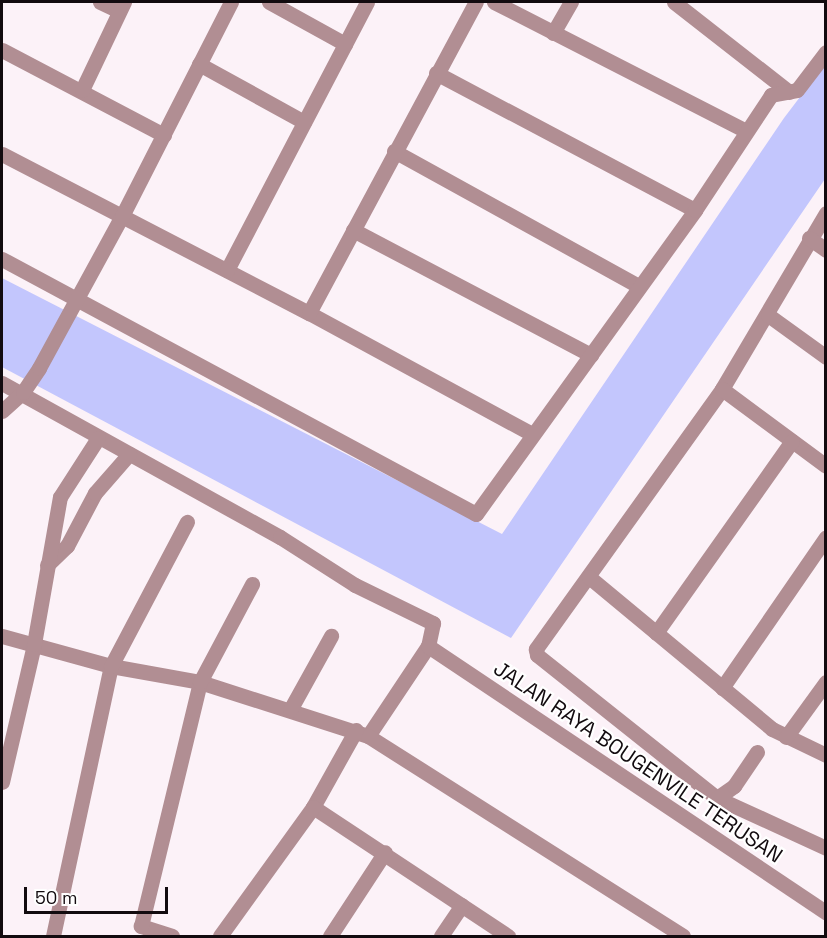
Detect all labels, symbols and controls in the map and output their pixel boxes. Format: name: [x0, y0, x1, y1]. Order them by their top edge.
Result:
street label: JALAN RAYA BOUGENVILE TERUSAN: [489, 655, 787, 869]
scale bar: [27, 875, 171, 913]
text: 50 m: [35, 886, 77, 909]

